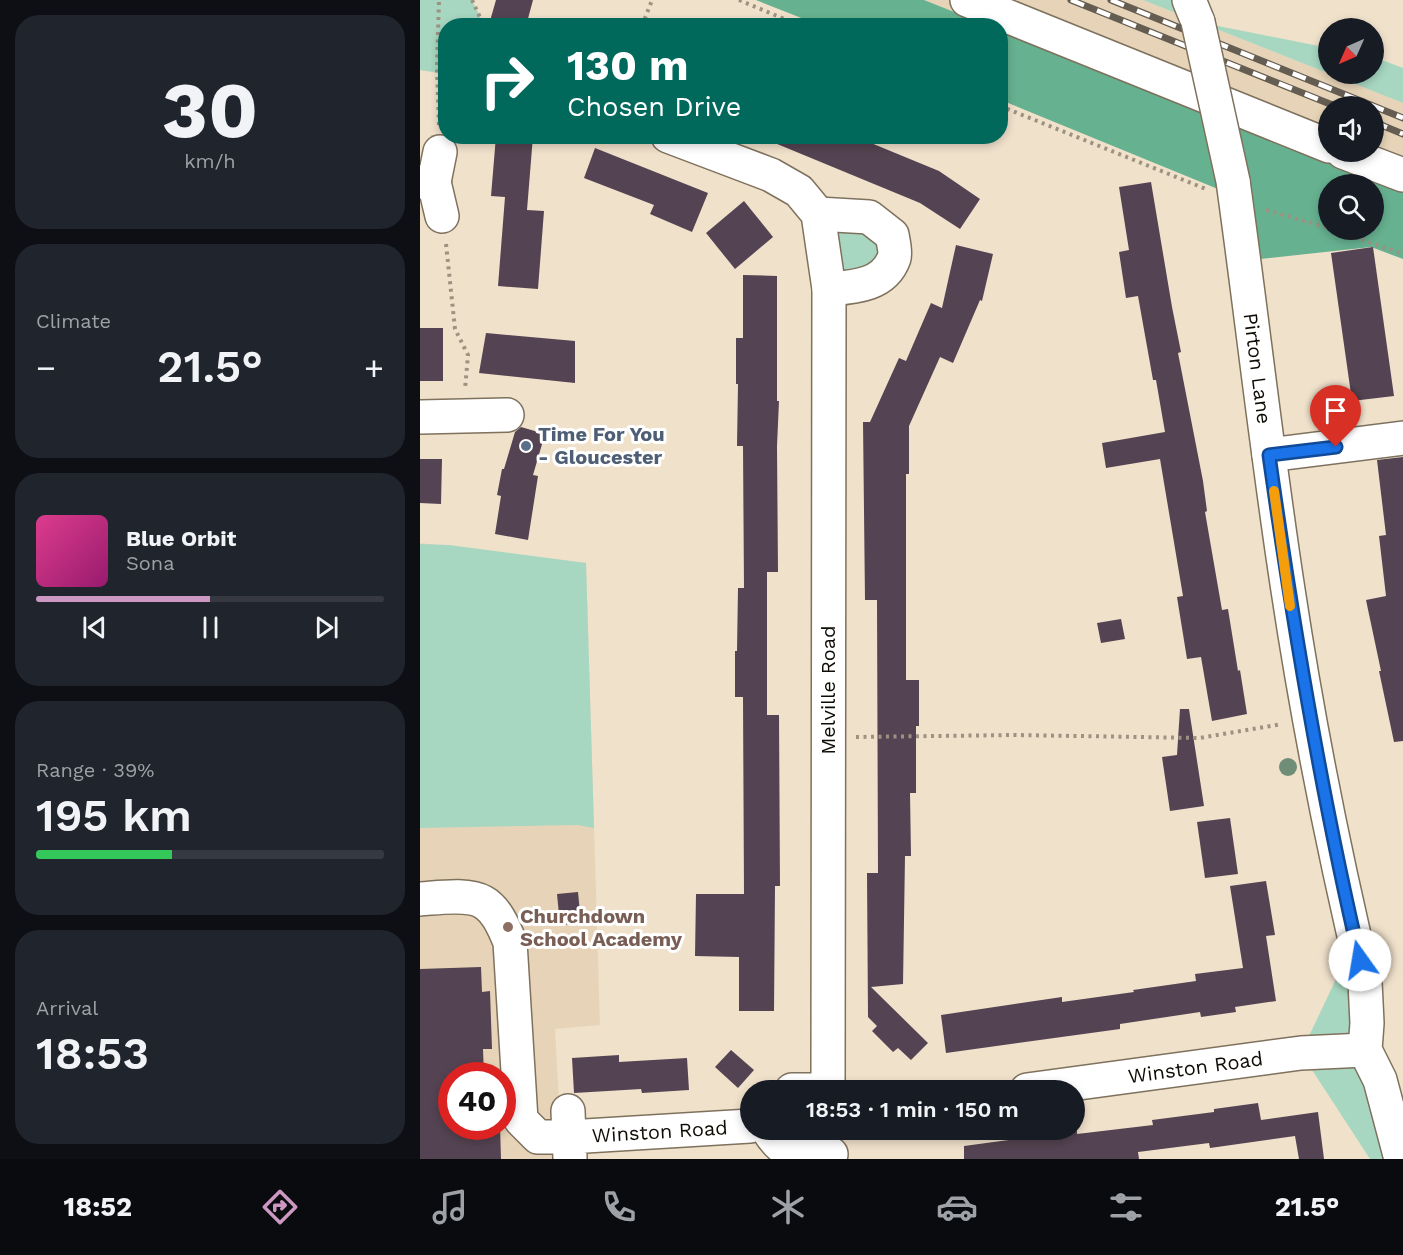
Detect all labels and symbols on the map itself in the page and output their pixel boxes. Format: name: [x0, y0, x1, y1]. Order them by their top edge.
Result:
north arrow: [1318, 18, 1384, 84]
street label: Pirton Lane: [1239, 311, 1277, 425]
pin: [1310, 385, 1361, 447]
place label: Time For You - Gloucester: [538, 422, 665, 469]
marker: Time For You - Gloucester: [519, 439, 533, 453]
street label: Melville Road: [816, 625, 840, 755]
place label: Churchdown School Academy: [520, 904, 683, 951]
marker: Churchdown School Academy: [501, 920, 515, 934]
position arrow: [1328, 928, 1392, 992]
street label: Winston Road: [1126, 1046, 1264, 1088]
speed limit sign: 40: [438, 1062, 516, 1140]
street label: Winston Road: [591, 1115, 728, 1148]

